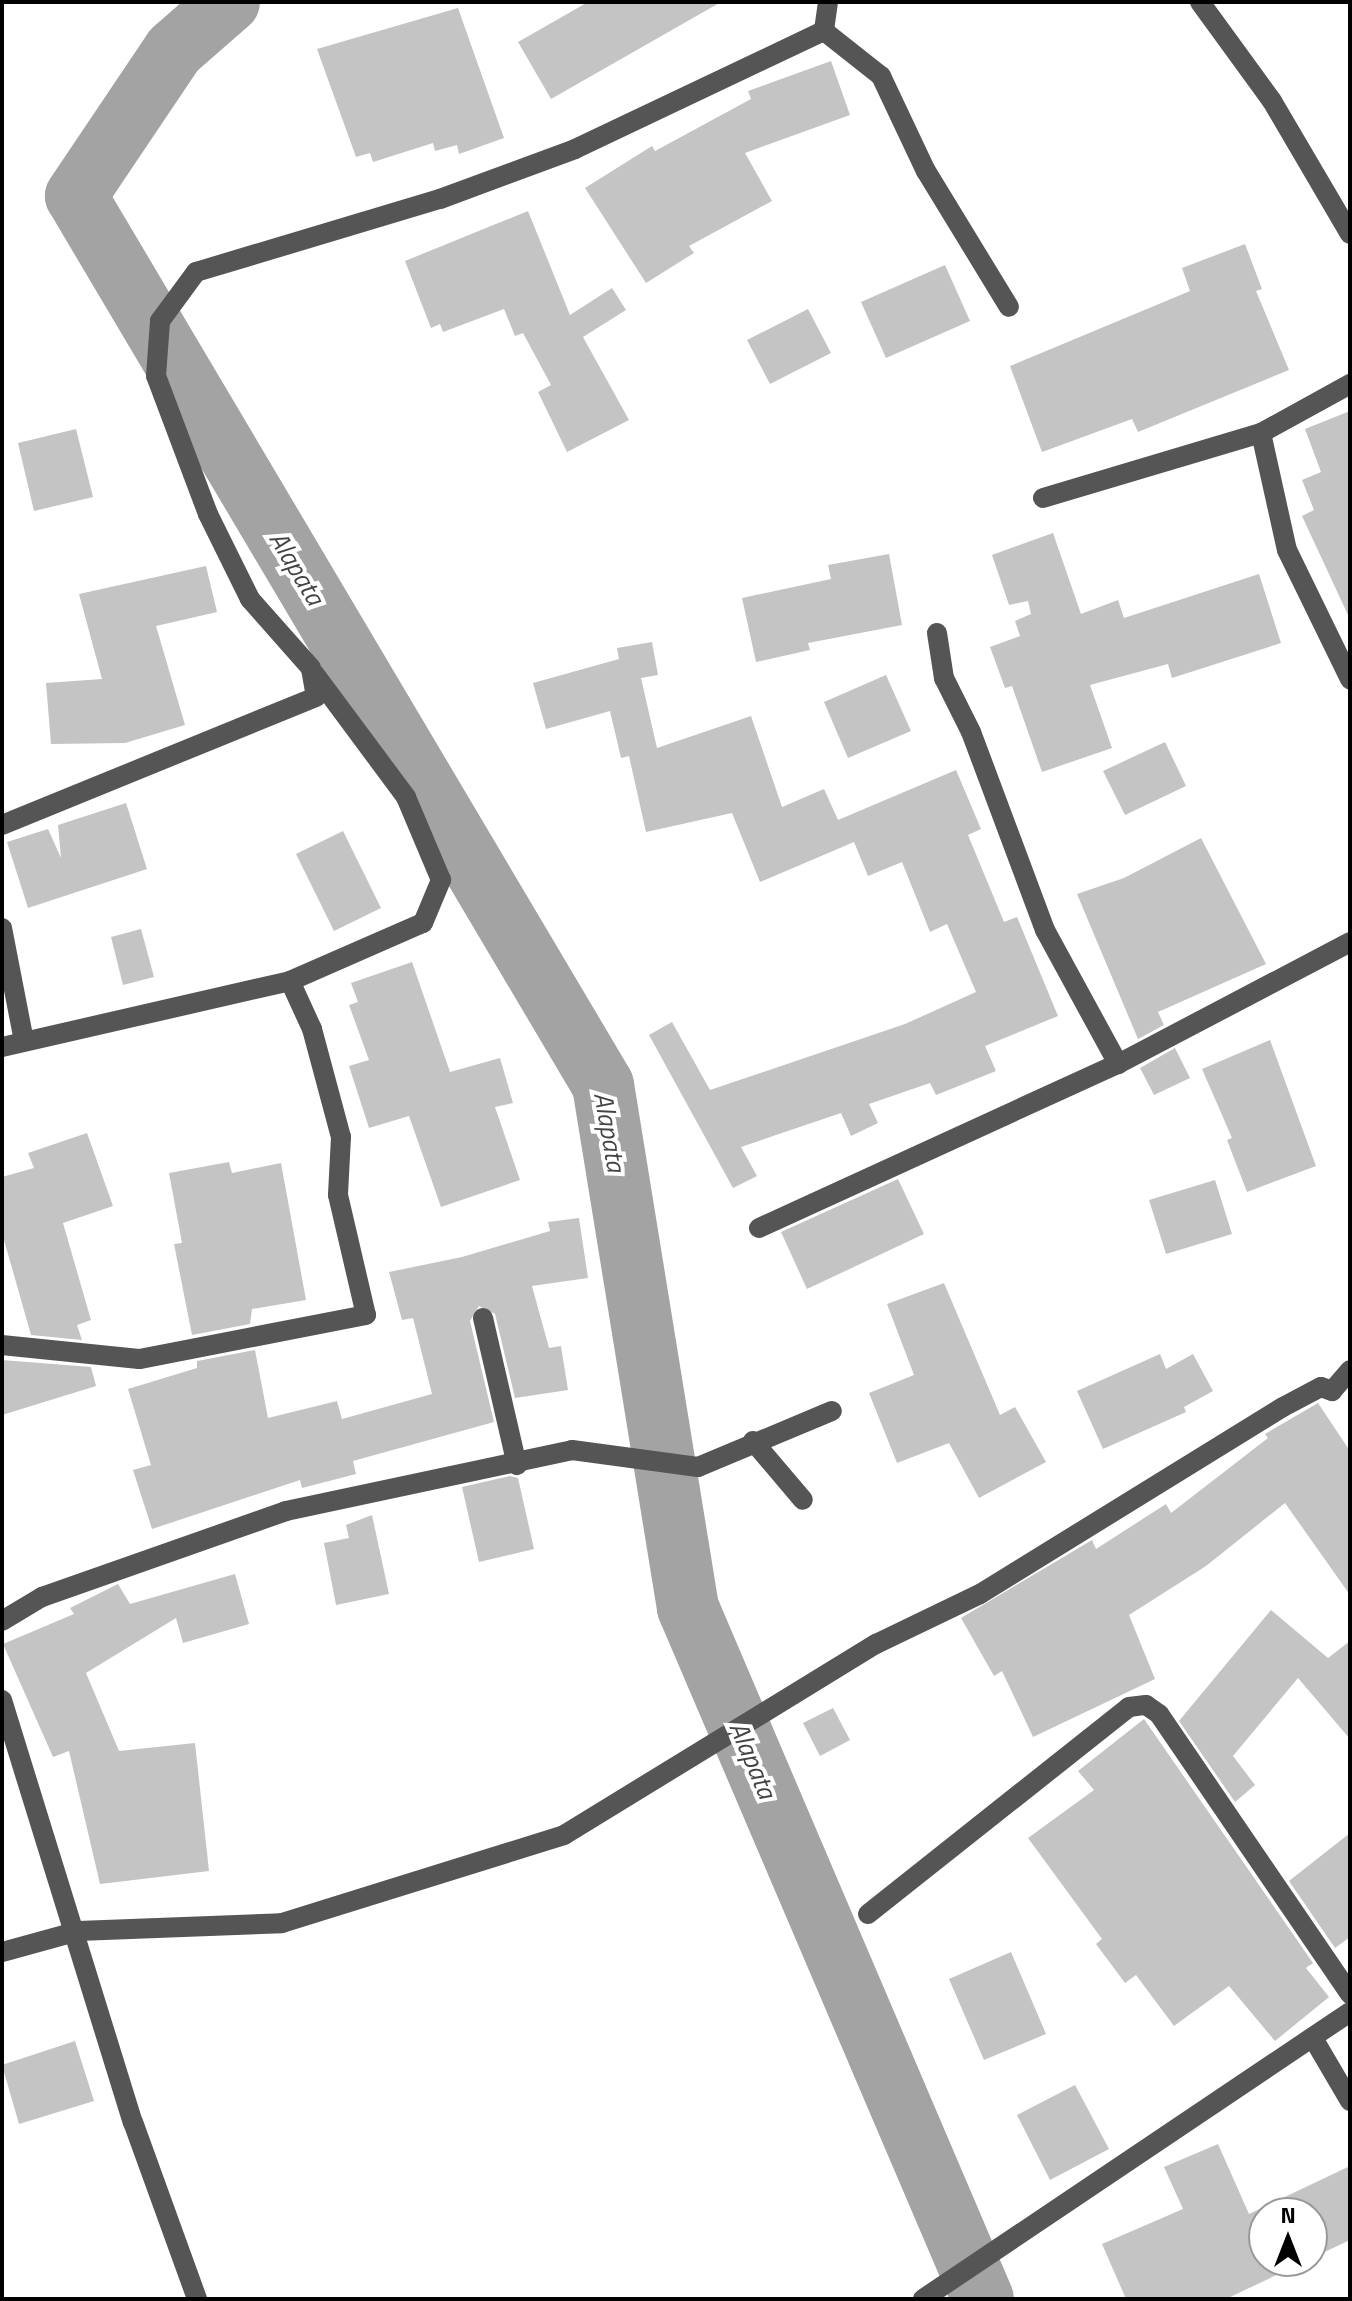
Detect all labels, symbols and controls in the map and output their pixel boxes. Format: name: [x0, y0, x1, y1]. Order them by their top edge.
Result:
water label: Alapata: [263, 526, 331, 610]
water label: Alapata: [588, 1090, 632, 1174]
water label: Alapata: [723, 1717, 783, 1803]
north arrow: [1248, 2197, 1328, 2277]
text: N: [1280, 2198, 1296, 2232]

